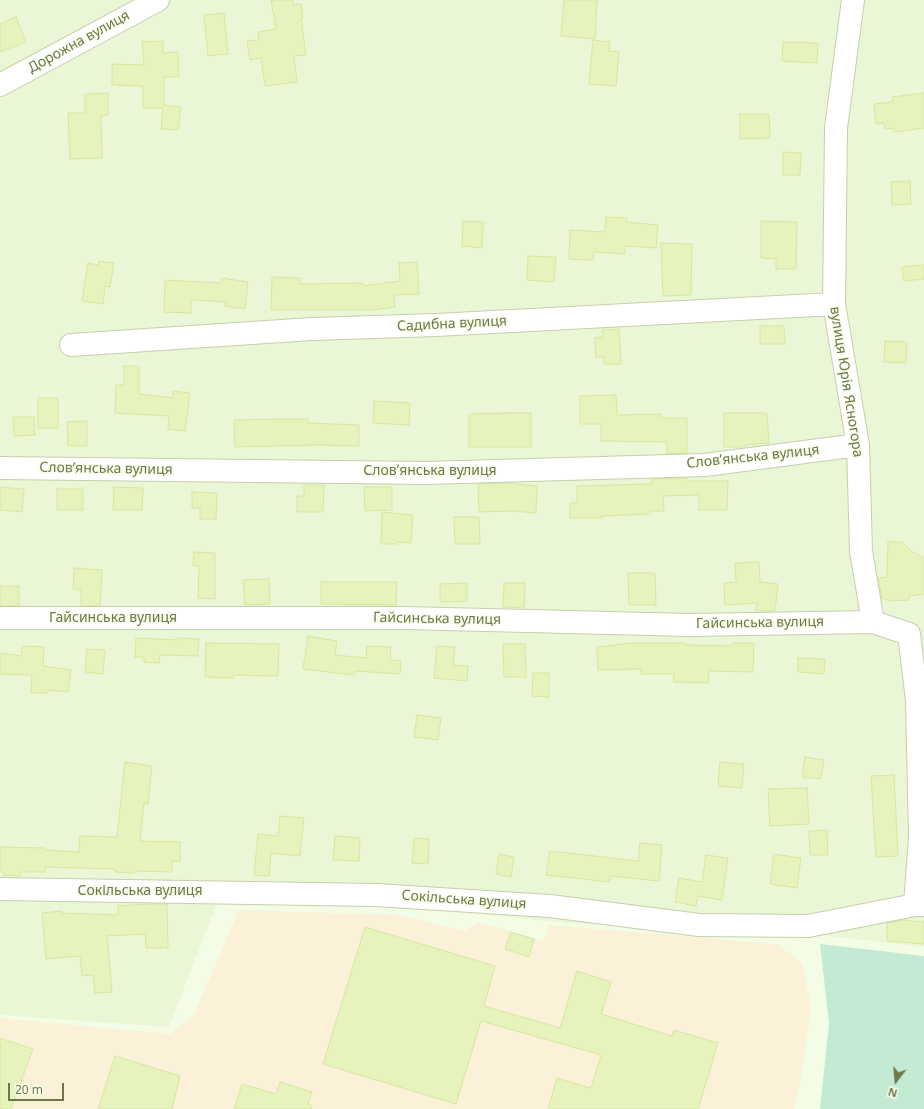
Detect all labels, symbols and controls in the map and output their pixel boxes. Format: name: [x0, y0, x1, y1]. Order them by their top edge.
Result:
street label: Дорожна вулиця: [25, 7, 133, 77]
street label: вулиця Юрія Ясногора: [826, 305, 866, 459]
street label: Садибна вулиця: [397, 313, 507, 335]
street label: Словʼянська вулиця: [686, 442, 820, 472]
street label: Словʼянська вулиця: [39, 459, 173, 479]
street label: Словʼянська вулиця: [363, 463, 497, 479]
street label: Гайсинська вулиця: [373, 609, 501, 629]
street label: Гайсинська вулиця: [49, 610, 177, 626]
street label: Гайсинська вулиця: [696, 613, 824, 633]
street label: Сокільська вулиця: [77, 883, 203, 899]
street label: Сокільська вулиця: [401, 887, 527, 913]
north arrow: [876, 1061, 916, 1101]
scale bar: [10, 1075, 66, 1101]
text: 20 m: [15, 1081, 43, 1098]
text: N: [886, 1085, 899, 1101]

